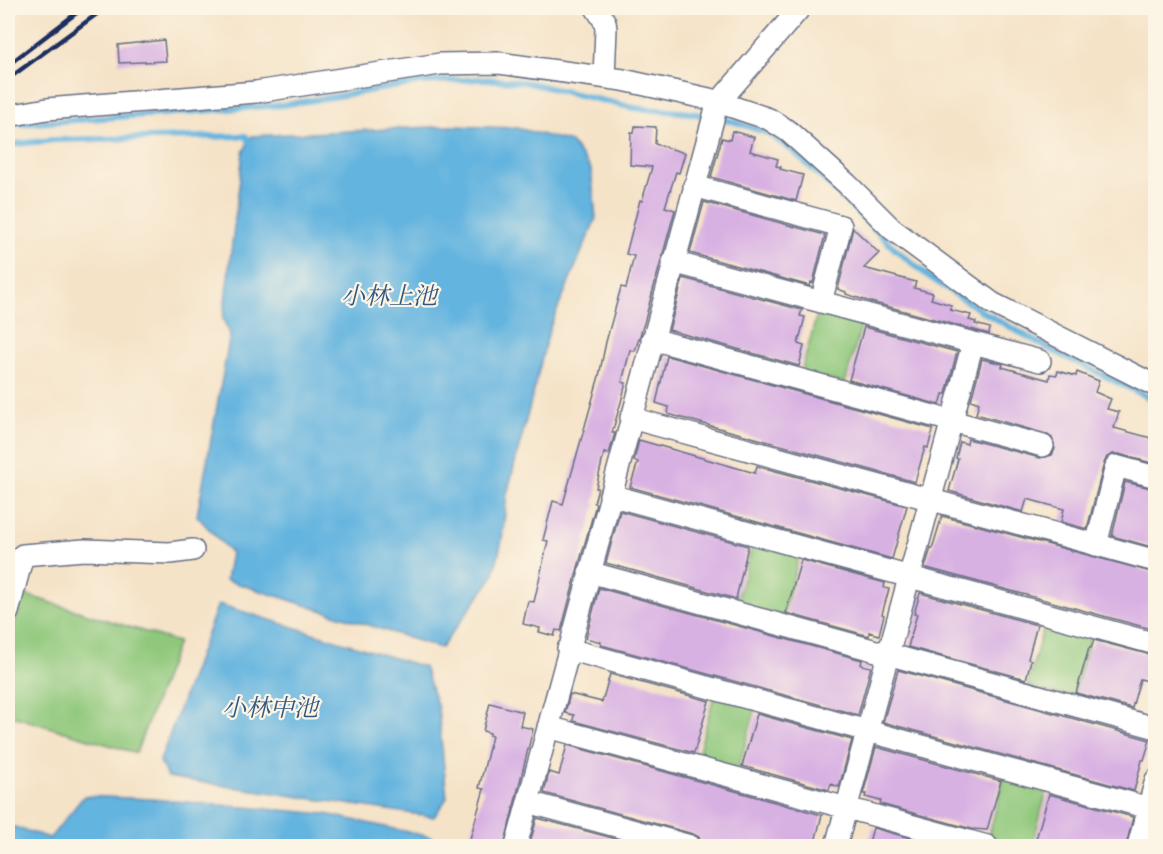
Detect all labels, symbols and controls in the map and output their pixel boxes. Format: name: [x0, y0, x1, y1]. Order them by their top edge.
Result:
water label: 小林上池: [341, 281, 440, 315]
water label: 小林中池: [222, 693, 321, 727]

